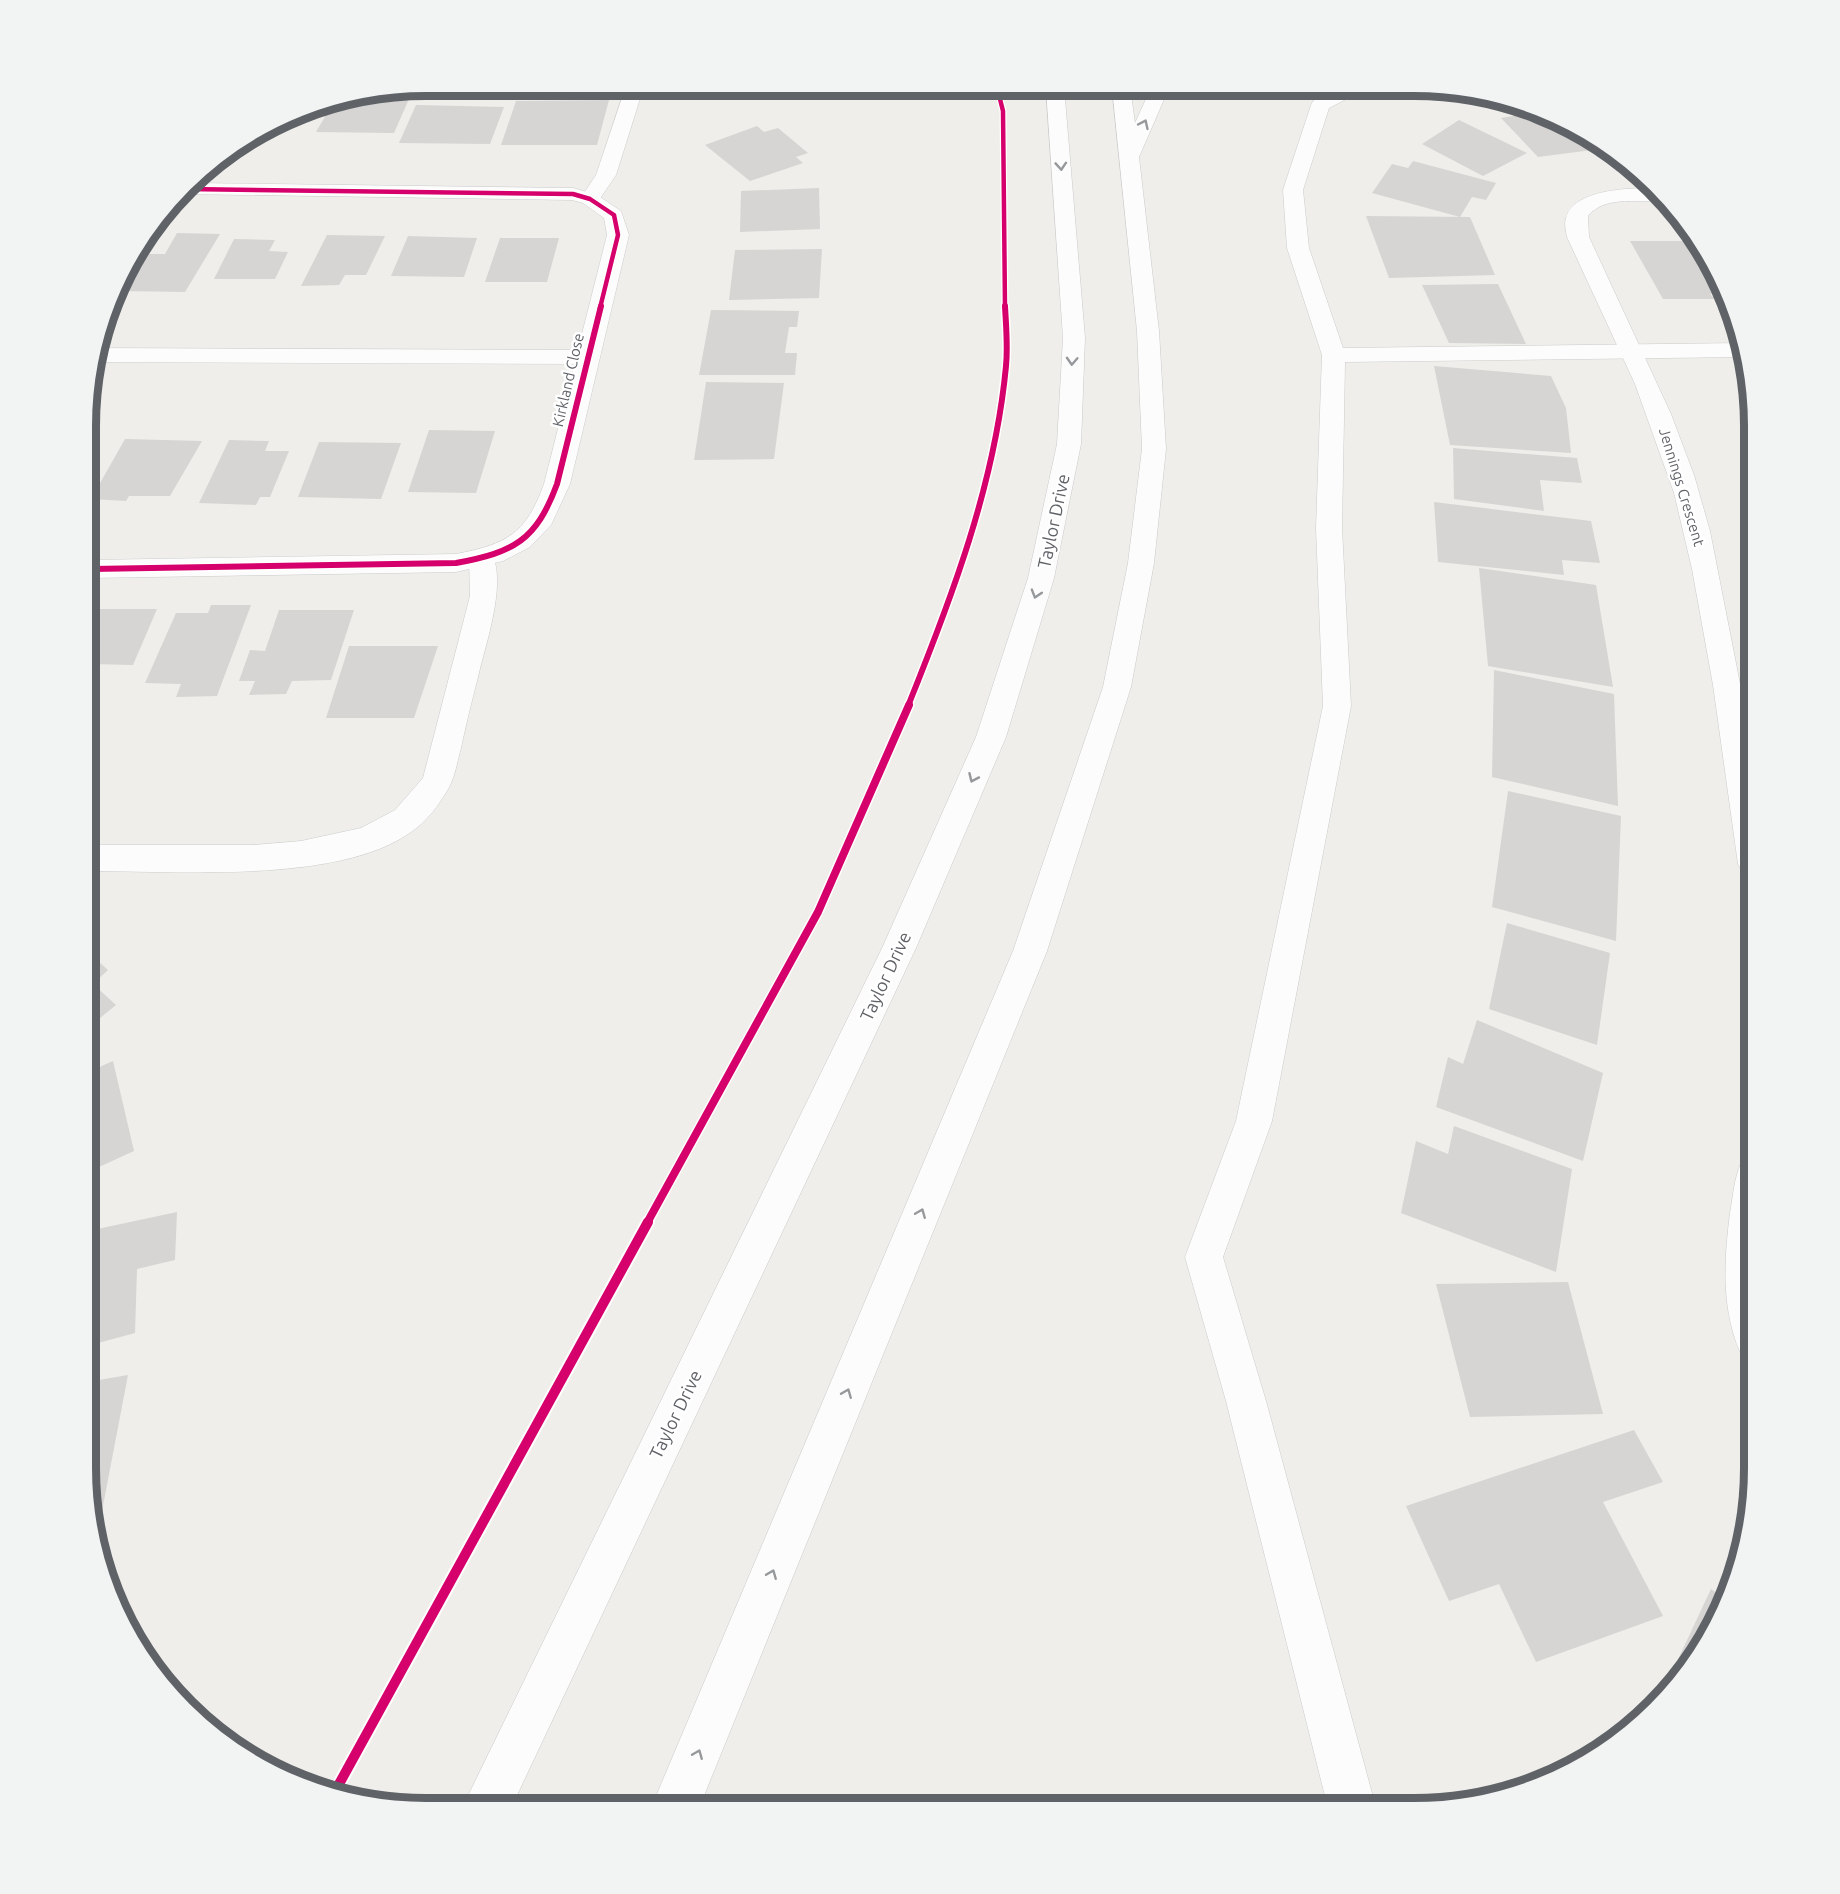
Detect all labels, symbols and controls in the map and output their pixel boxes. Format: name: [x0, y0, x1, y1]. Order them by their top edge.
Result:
one-way arrow: [1137, 120, 1149, 131]
one-way arrow: [1055, 162, 1068, 171]
street label: Kirkland Close: [549, 332, 587, 428]
one-way arrow: [1066, 356, 1079, 365]
street label: Jennings Crescent: [1656, 426, 1708, 548]
street label: Taylor Drive: [1033, 472, 1073, 570]
one-way arrow: [1031, 588, 1043, 599]
one-way arrow: [968, 772, 980, 783]
street label: Taylor Drive: [856, 928, 914, 1024]
one-way arrow: [914, 1208, 926, 1219]
street label: Taylor Drive: [645, 1366, 705, 1462]
one-way arrow: [840, 1389, 852, 1400]
one-way arrow: [765, 1569, 777, 1580]
one-way arrow: [691, 1749, 703, 1760]

